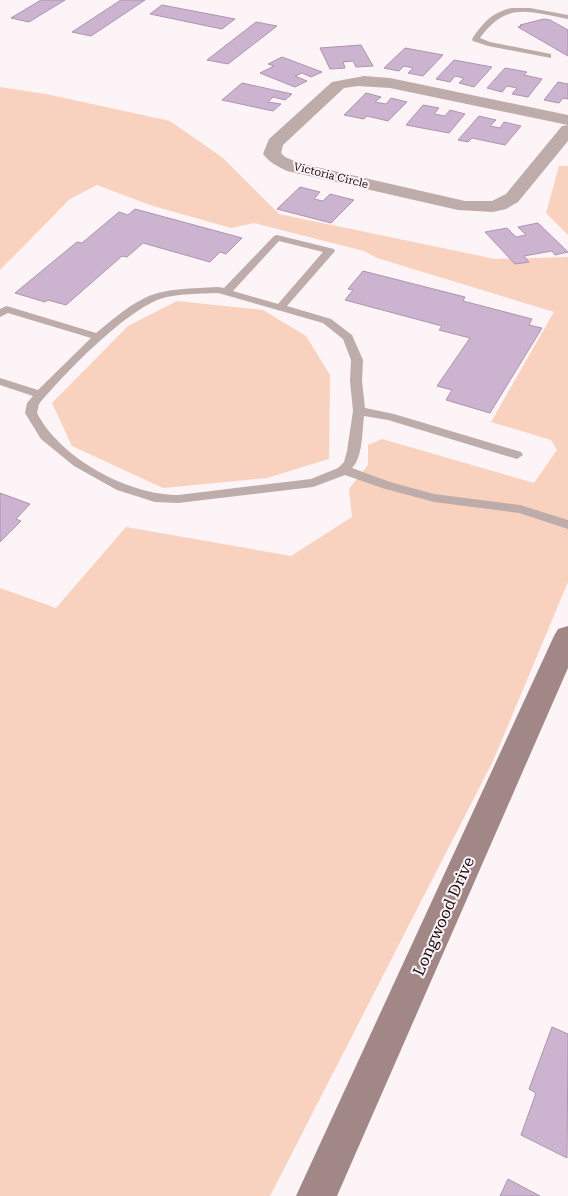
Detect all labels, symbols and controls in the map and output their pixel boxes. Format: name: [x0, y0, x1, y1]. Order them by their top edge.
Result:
street label: Victoria Circle: [292, 160, 370, 191]
street label: Longwood Drive: [409, 854, 478, 979]

